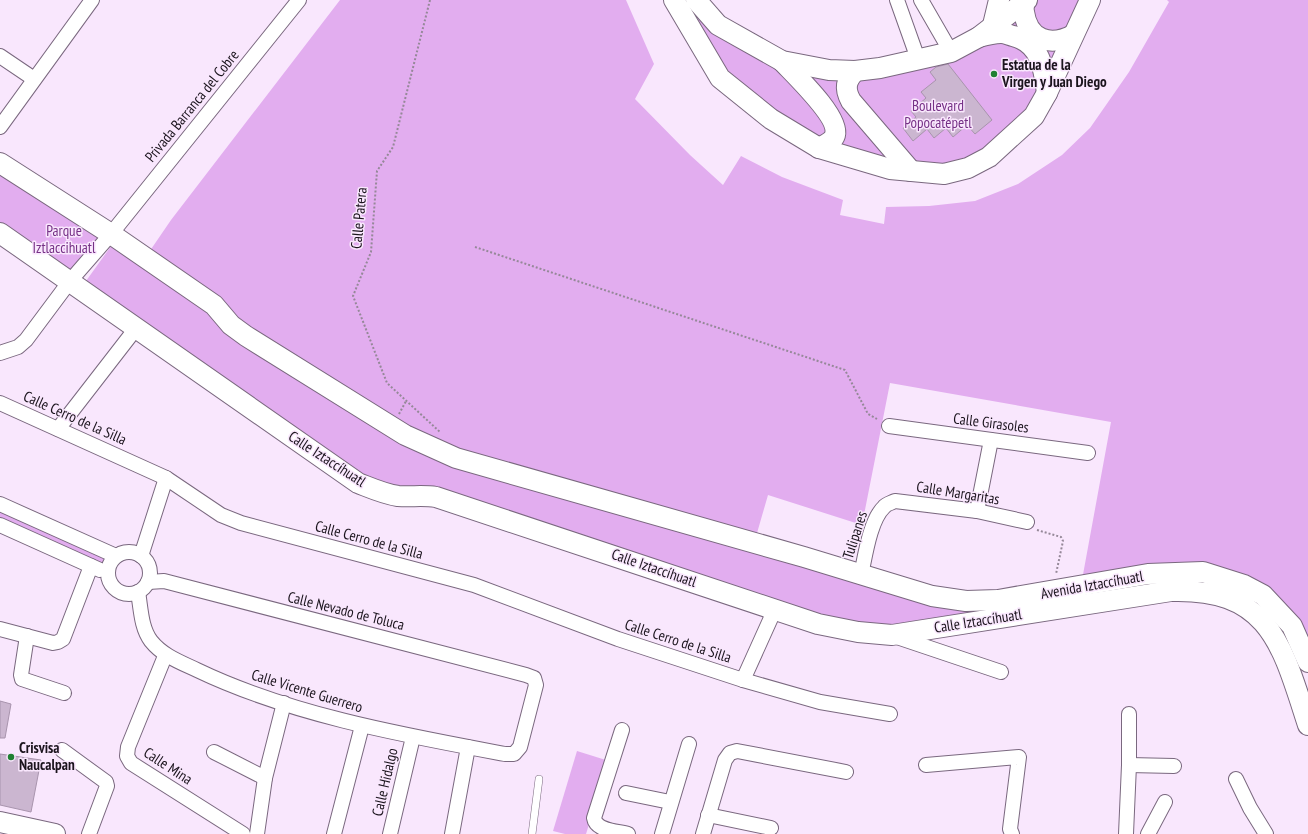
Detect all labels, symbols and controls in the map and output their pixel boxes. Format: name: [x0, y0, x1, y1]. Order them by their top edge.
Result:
street label: Privada Barranca del Cobre: [141, 46, 243, 166]
place label: Estatua de la Virgen y Juan Diego: [1001, 55, 1107, 91]
marker: Estatua de la Virgen y Juan Diego: [989, 69, 999, 79]
park label: Boulevard Popocatépetl: [904, 96, 972, 132]
street label: Calle Patera: [346, 186, 371, 250]
park label: Parque Iztlaccihuatl: [33, 221, 96, 257]
street label: Calle Cerro de la Silla: [21, 386, 130, 449]
street label: Calle Girasoles: [952, 408, 1030, 437]
street label: Calle Iztaccíhuatl: [285, 427, 370, 491]
street label: Calle Margaritas: [915, 477, 1001, 508]
street label: Tulipanes: [838, 509, 871, 561]
street label: Calle Cerro de la Silla: [313, 516, 425, 563]
street label: Calle Iztaccíhuatl: [609, 544, 700, 591]
street label: Avenida Iztaccíhuatl: [1039, 566, 1145, 603]
street label: Calle Nevado de Toluca: [286, 587, 406, 634]
street label: Calle Iztaccíhuatl: [933, 604, 1024, 637]
street label: Calle Cerro de la Silla: [623, 614, 734, 667]
street label: Calle Vicente Guerrero: [249, 665, 365, 716]
place label: Crisvisa Naucalpan: [19, 738, 75, 774]
street label: Calle Mina: [140, 743, 196, 788]
street label: Calle Hidalgo: [367, 746, 402, 818]
marker: Crisvisa Naucalpan: [6, 752, 16, 762]

